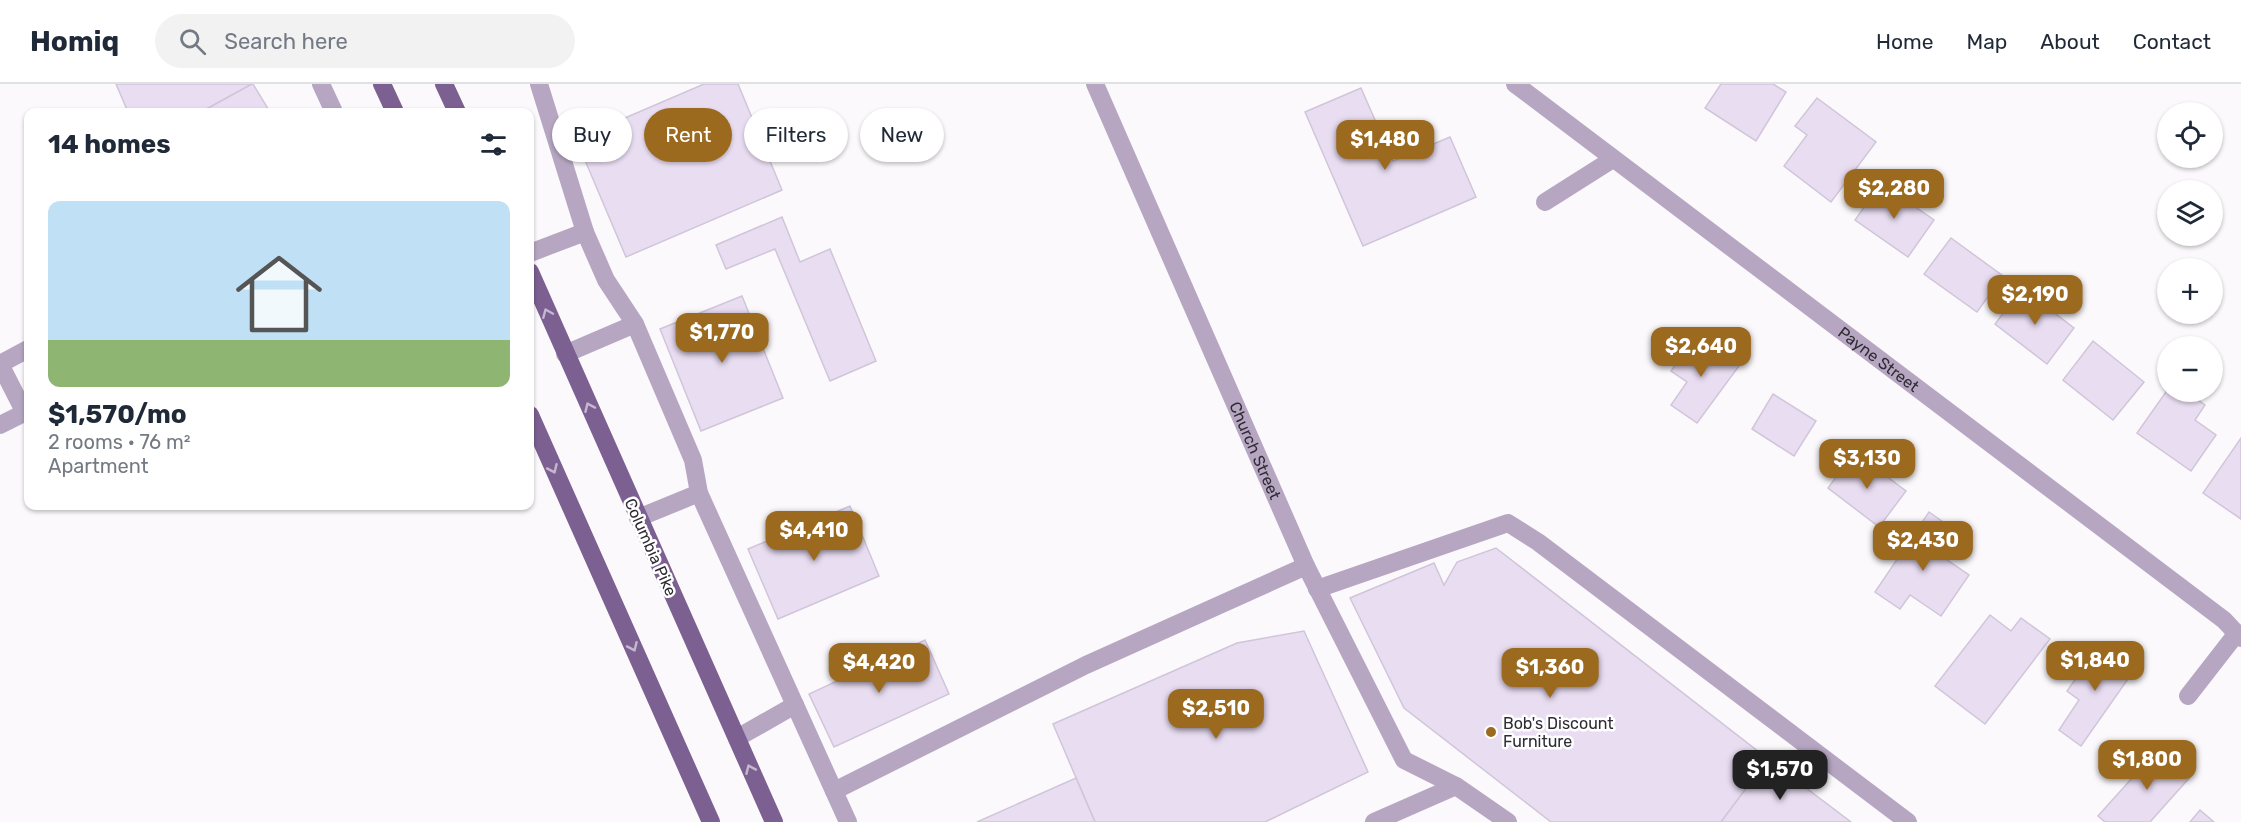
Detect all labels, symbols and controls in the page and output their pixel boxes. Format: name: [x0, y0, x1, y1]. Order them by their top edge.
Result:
search box: [155, 14, 575, 68]
text: Homiq: [30, 25, 119, 58]
icon: search: [176, 25, 209, 58]
text: Search here: [224, 28, 348, 55]
text: Home: [1876, 29, 1933, 54]
text: Map: [1966, 29, 2007, 54]
text: About: [2040, 29, 2100, 54]
text: Contact: [2133, 29, 2211, 54]
map controls: [2157, 102, 2223, 402]
button: locate: [2157, 102, 2223, 168]
chip: Buy: [552, 108, 632, 162]
chip: Rent: [644, 108, 732, 162]
chip: Filters: [744, 108, 848, 162]
chip: New: [860, 108, 944, 162]
pin: $1,480: [1336, 120, 1434, 171]
text: $1,480: [1350, 127, 1420, 151]
icon: filters: [477, 128, 510, 161]
text: 14 homes: [48, 129, 171, 160]
pin: $2,280: [1845, 169, 1943, 220]
text: $2,280: [1858, 176, 1930, 200]
button: layers: [2157, 180, 2223, 246]
icon: home: [225, 240, 333, 348]
button: +: [2157, 258, 2223, 324]
pin: $2,190: [1986, 275, 2084, 326]
text: $2,190: [2002, 282, 2068, 306]
one-way arrow: [542, 309, 554, 320]
pin: $1,770: [673, 313, 771, 364]
text: $1,770: [690, 320, 754, 344]
street label: Payne Street: [1834, 323, 1923, 396]
pin: $2,640: [1652, 327, 1750, 378]
text: $2,640: [1665, 334, 1737, 358]
button: −: [2157, 336, 2223, 402]
text: $1,570/mo: [48, 399, 187, 430]
street label: Church Street: [1225, 399, 1285, 502]
one-way arrow: [584, 403, 596, 414]
text: 2 rooms · 76 m²: [48, 430, 191, 454]
pin: $3,130: [1818, 439, 1916, 490]
text: $3,130: [1833, 446, 1901, 470]
text: Apartment: [48, 454, 149, 478]
one-way arrow: [546, 462, 558, 473]
street label: Columbia Pike: [621, 496, 681, 599]
pin: $4,410: [765, 511, 863, 562]
text: $4,410: [780, 518, 849, 542]
pin: $2,430: [1874, 521, 1972, 572]
text: $2,430: [1887, 528, 1959, 552]
one-way arrow: [626, 641, 638, 652]
pin: $1,840: [2046, 641, 2144, 692]
pin: $4,420: [830, 643, 928, 694]
pin: $1,360: [1501, 648, 1599, 699]
text: $1,840: [2060, 648, 2130, 672]
text: $4,420: [843, 650, 915, 674]
text: $1,360: [1516, 655, 1584, 679]
pin: $2,510: [1167, 689, 1265, 740]
text: $2,510: [1182, 696, 1250, 720]
place label: Bob's Discount Furniture: [1503, 714, 1614, 751]
marker: Bob's Discount Furniture: [1484, 725, 1498, 739]
pin: $1,800: [2098, 740, 2196, 791]
text: $1,800: [2112, 747, 2182, 771]
pin: $1,570: [1731, 750, 1829, 801]
text: $1,570: [1747, 757, 1813, 781]
one-way arrow: [745, 764, 757, 775]

